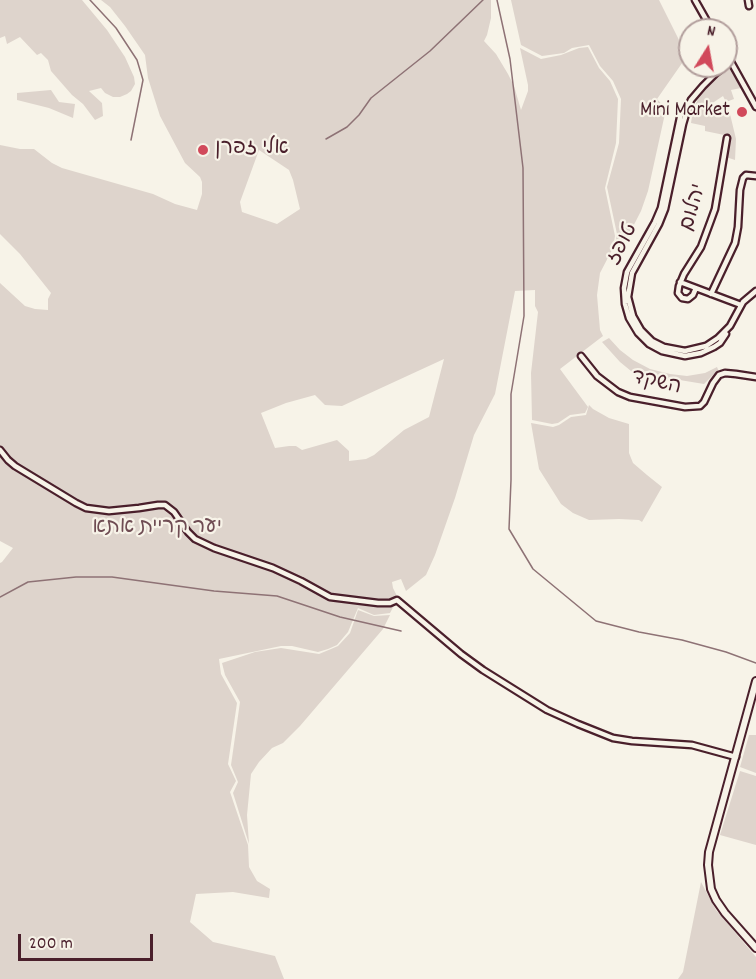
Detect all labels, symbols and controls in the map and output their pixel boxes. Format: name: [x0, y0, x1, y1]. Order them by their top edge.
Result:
north arrow: [678, 18, 738, 78]
text: N: [705, 20, 717, 44]
place label: Mini Market: [640, 99, 730, 125]
marker: Mini Market: [735, 105, 749, 119]
place label: אלי זפרן: [215, 137, 289, 163]
marker: אלי זפרן: [196, 143, 210, 157]
street label: יהלום: [676, 182, 714, 234]
street label: טופז: [603, 220, 645, 270]
street label: השקד: [629, 366, 683, 402]
park label: יער קריית אתא: [92, 516, 222, 542]
scale bar: [21, 922, 156, 960]
text: 200 m: [29, 932, 73, 957]

